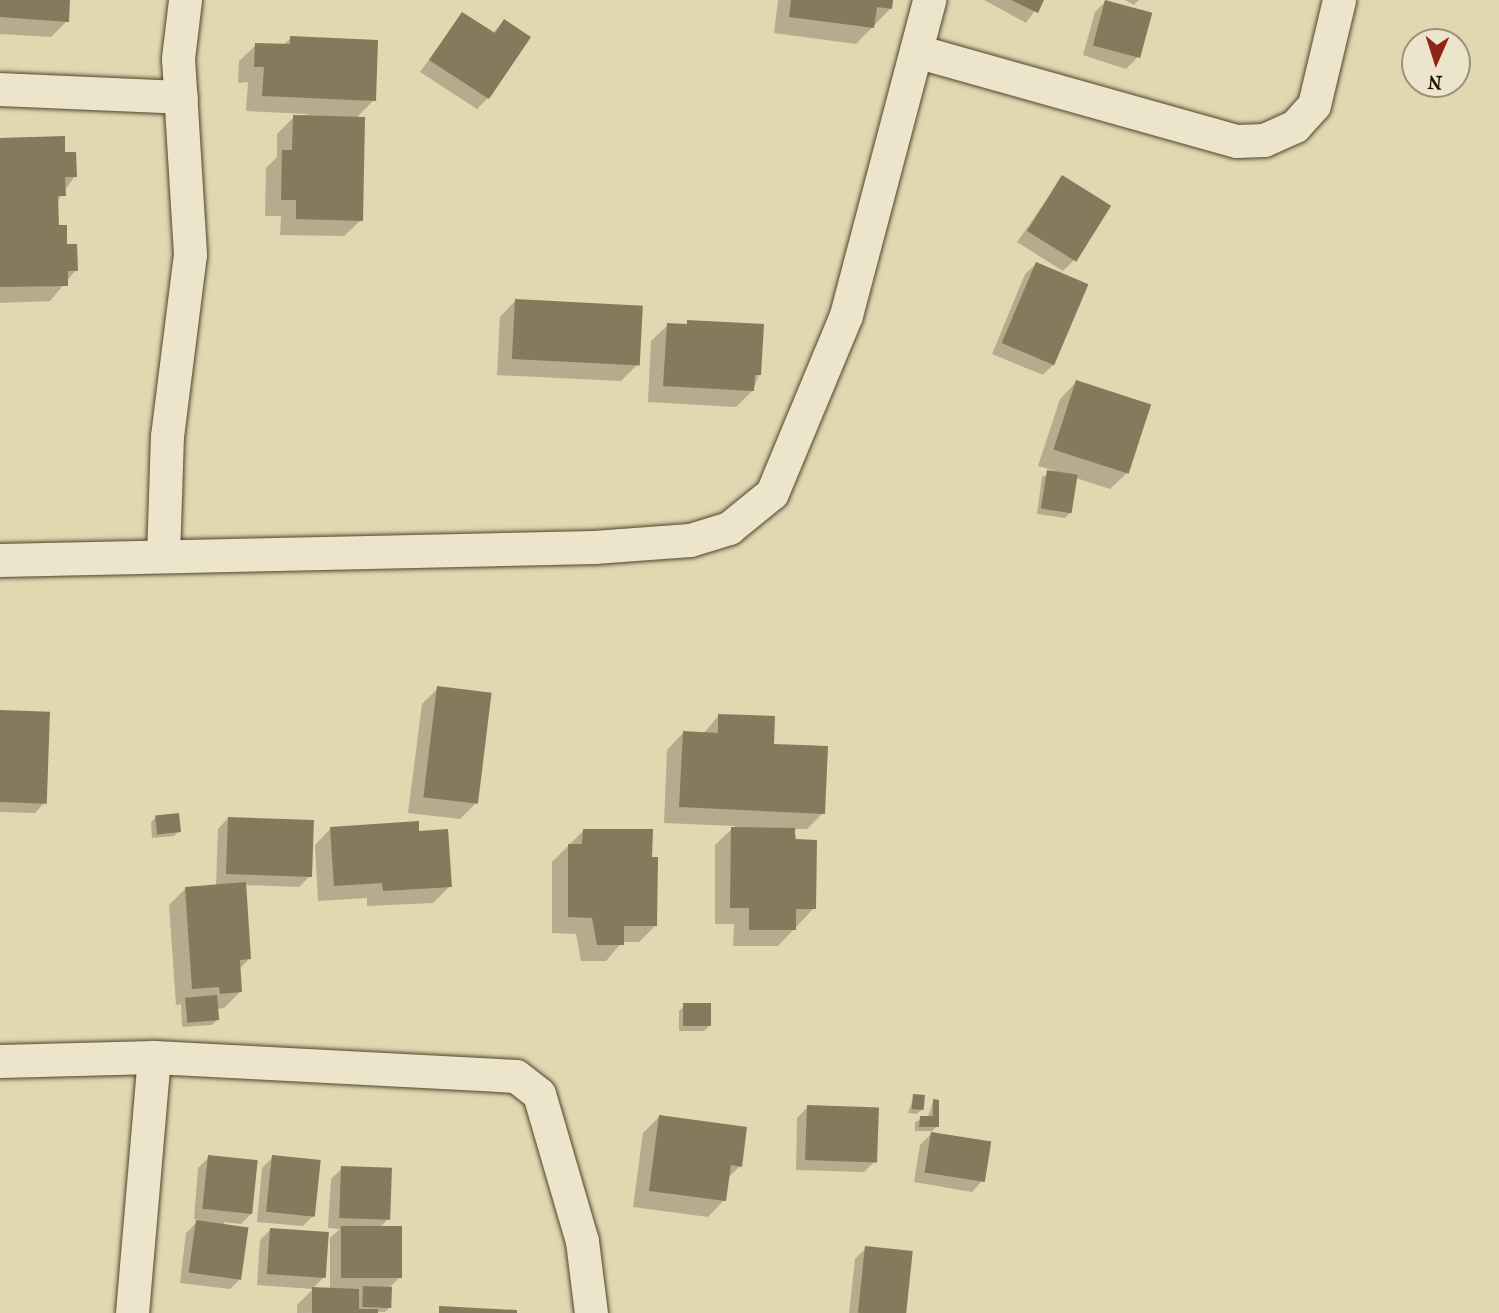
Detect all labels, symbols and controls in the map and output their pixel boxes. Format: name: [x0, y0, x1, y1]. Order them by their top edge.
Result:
north arrow: [1401, 28, 1471, 98]
text: N: [1427, 71, 1443, 93]

